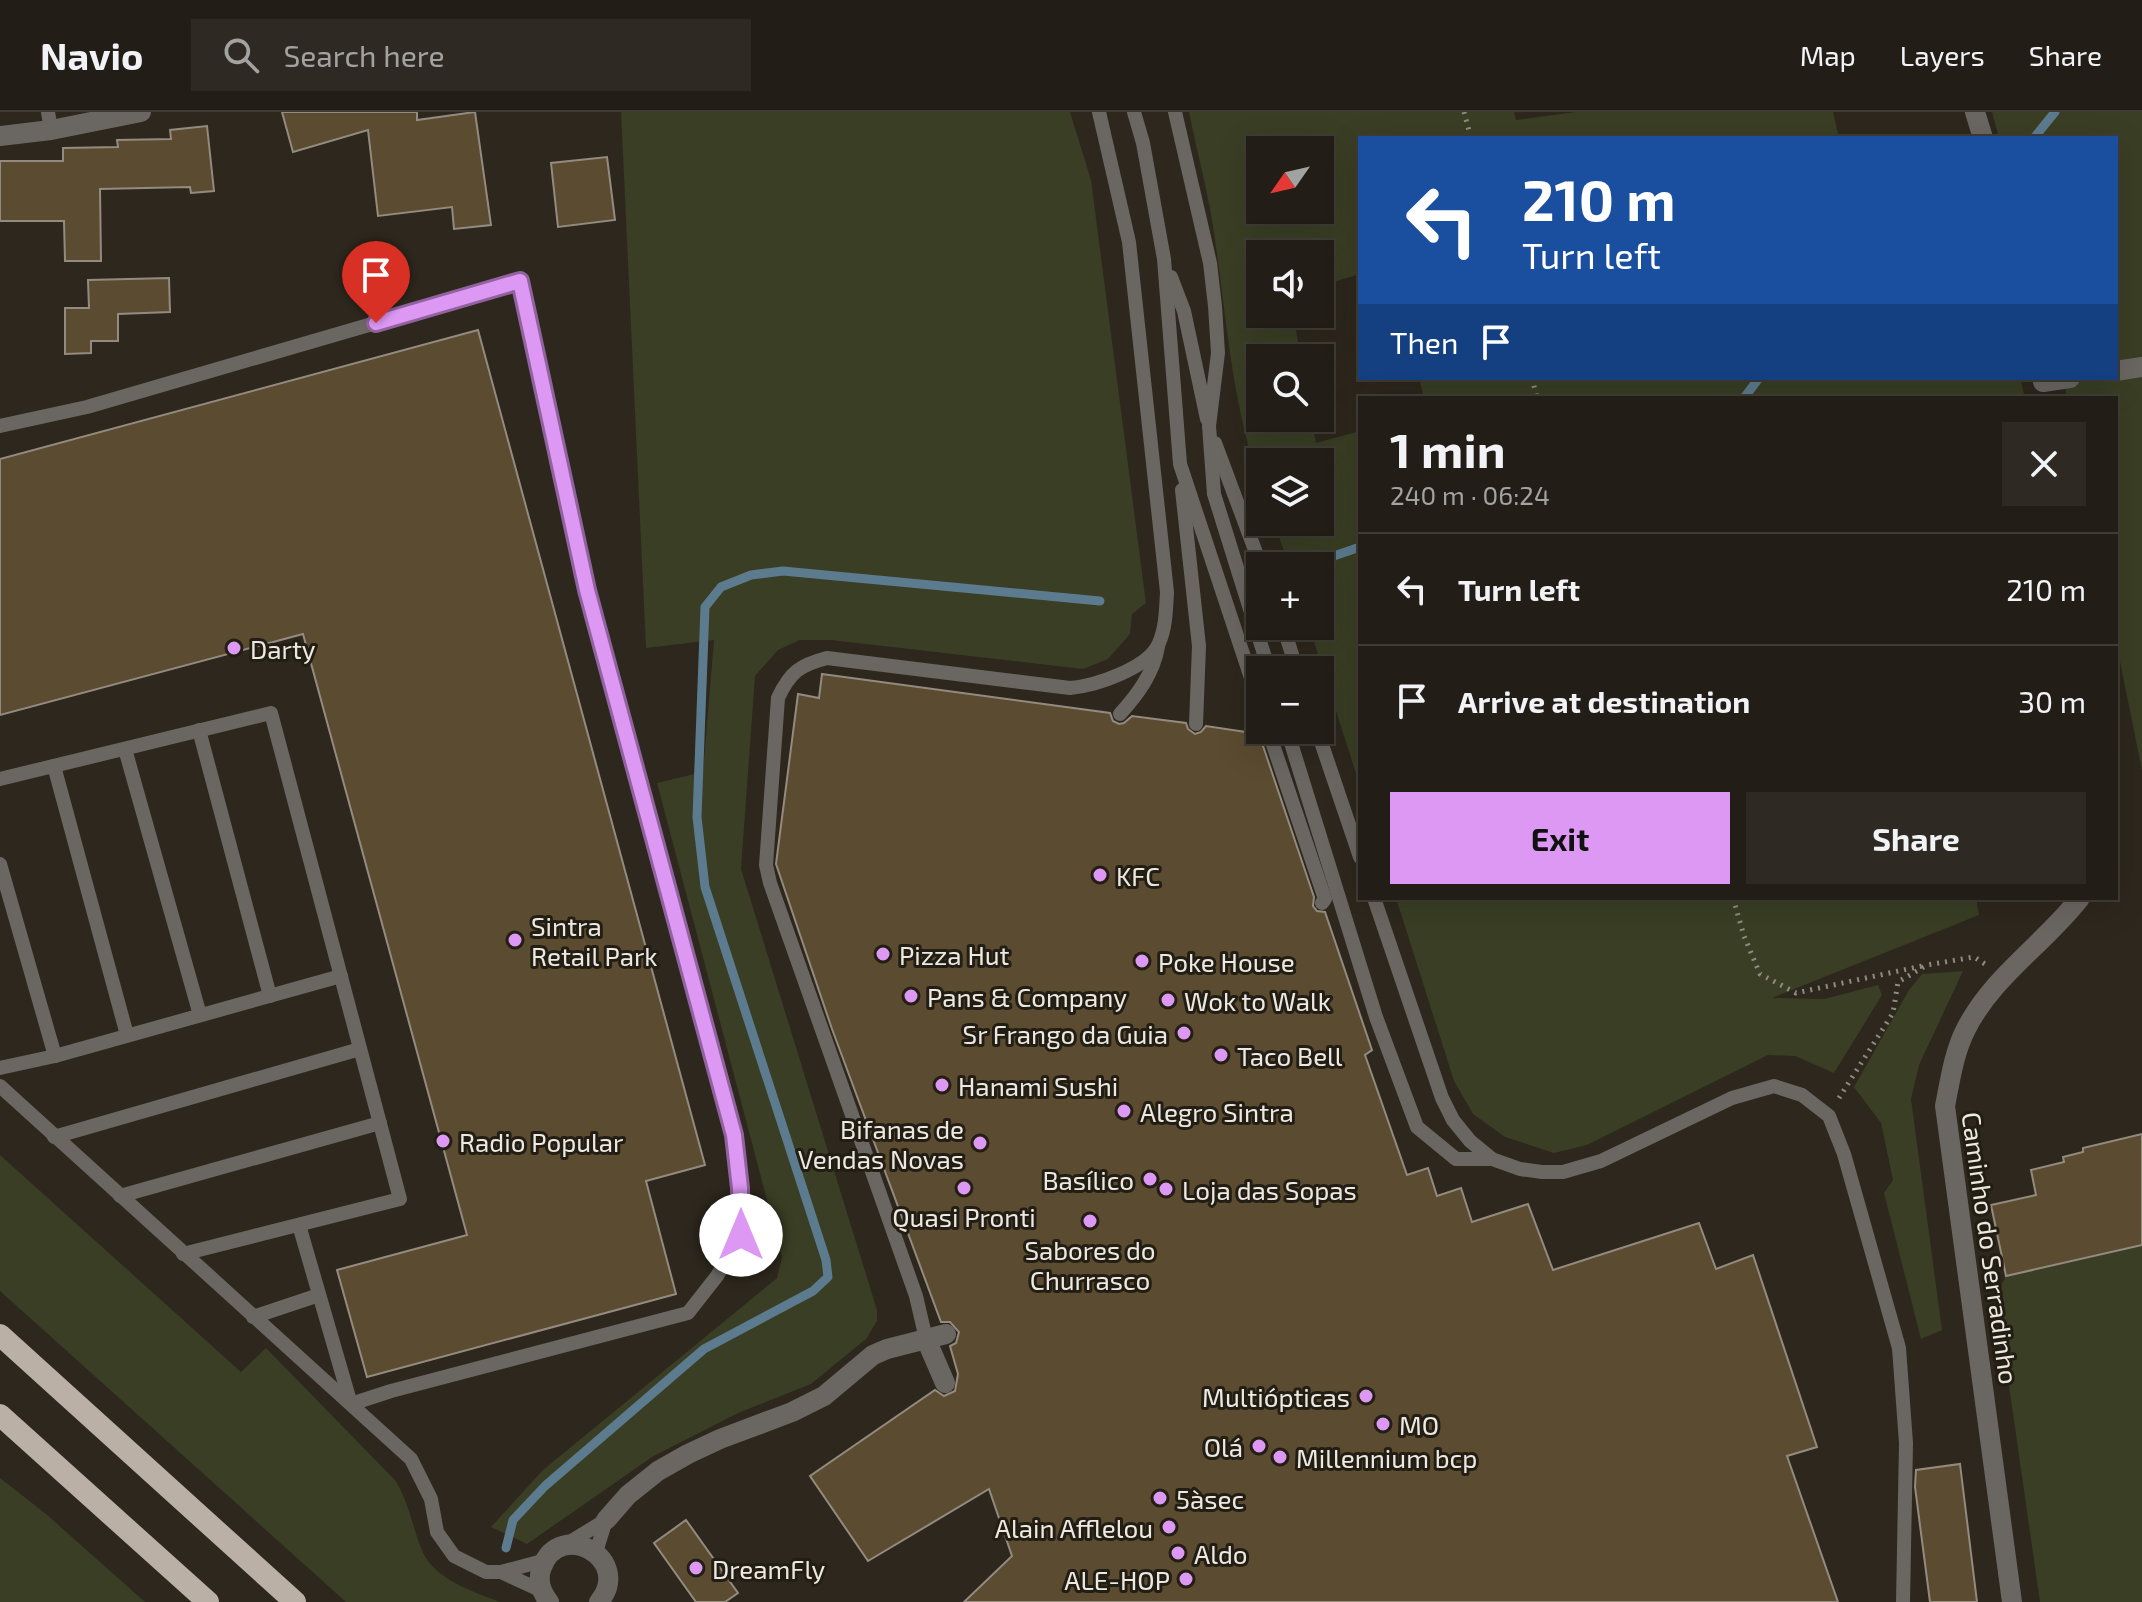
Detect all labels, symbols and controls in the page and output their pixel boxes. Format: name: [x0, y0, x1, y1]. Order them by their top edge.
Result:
search box: [191, 19, 751, 91]
text: Navio: [40, 32, 143, 78]
icon: search: [219, 33, 263, 77]
text: Search here: [283, 37, 445, 73]
text: Map: [1800, 38, 1856, 72]
text: Layers: [1900, 38, 1985, 72]
text: Share: [2029, 38, 2102, 72]
north arrow: [1246, 136, 1334, 224]
map controls: [1246, 136, 1334, 744]
text: 210 m: [1522, 165, 1676, 232]
icon: left: [1390, 168, 1494, 272]
text: Turn left: [1522, 233, 1661, 276]
button: sound: [1246, 240, 1334, 328]
pin: [342, 241, 410, 323]
icon: arrive: [354, 253, 398, 297]
icon: arrive: [1474, 320, 1518, 364]
text: Then: [1390, 324, 1458, 360]
button: search: [1246, 344, 1334, 432]
text: 1 min: [1390, 420, 1506, 478]
button: close: [2002, 422, 2086, 506]
button: layers: [1246, 448, 1334, 536]
text: 240 m · 06:24: [1390, 479, 1550, 510]
button: +: [1246, 552, 1334, 640]
icon: left: [1390, 567, 1434, 611]
text: Turn left: [1458, 571, 1580, 607]
text: 210 m: [2006, 571, 2086, 607]
place label: Darty: [250, 633, 316, 664]
marker: Darty: [225, 639, 243, 657]
button: −: [1246, 656, 1334, 744]
icon: arrive: [1390, 679, 1434, 723]
text: Arrive at destination: [1458, 683, 1750, 719]
text: 30 m: [2018, 683, 2086, 719]
button: Exit: [1390, 792, 1730, 884]
button: Share: [1746, 792, 2086, 884]
place label: KFC: [1116, 860, 1160, 891]
marker: KFC: [1091, 866, 1109, 884]
place label: Sintra Retail Park: [531, 910, 658, 971]
marker: Sintra Retail Park: [506, 931, 524, 949]
place label: Pizza Hut: [899, 939, 1010, 970]
marker: Pizza Hut: [874, 945, 892, 963]
place label: Poke House: [1158, 946, 1295, 977]
marker: Poke House: [1133, 952, 1151, 970]
place label: Pans & Company: [927, 981, 1127, 1012]
place label: Wok to Walk: [1184, 985, 1331, 1016]
marker: Pans & Company: [902, 987, 920, 1005]
marker: Wok to Walk: [1159, 991, 1177, 1009]
place label: Sr Frango da Guia: [963, 1018, 1168, 1049]
marker: Sr Frango da Guia: [1175, 1024, 1193, 1042]
place label: Taco Bell: [1237, 1040, 1343, 1071]
marker: Taco Bell: [1212, 1046, 1230, 1064]
place label: Hanami Sushi: [958, 1070, 1118, 1101]
marker: Hanami Sushi: [933, 1076, 951, 1094]
place label: Alegro Sintra: [1140, 1096, 1294, 1127]
marker: Alegro Sintra: [1115, 1102, 1133, 1120]
street label: Caminho do Serradinho: [1957, 1110, 2025, 1386]
place label: Bifanas de Vendas Novas: [798, 1113, 964, 1174]
place label: Radio Popular: [459, 1126, 624, 1157]
marker: Radio Popular: [434, 1132, 452, 1150]
marker: Bifanas de Vendas Novas: [971, 1134, 989, 1152]
place label: Basílico: [1042, 1164, 1134, 1195]
marker: Basílico: [1141, 1170, 1159, 1188]
place label: Loja das Sopas: [1182, 1174, 1357, 1205]
marker: Quasi Pronti: [955, 1179, 973, 1197]
marker: Loja das Sopas: [1157, 1180, 1175, 1198]
position arrow: [699, 1193, 783, 1277]
place label: Quasi Pronti: [892, 1201, 1036, 1232]
marker: Sabores do Churrasco: [1081, 1212, 1099, 1230]
place label: Sabores do Churrasco: [1024, 1234, 1156, 1295]
place label: Multiópticas: [1202, 1381, 1350, 1412]
marker: Multiópticas: [1357, 1387, 1375, 1405]
place label: MO: [1399, 1409, 1439, 1440]
marker: MO: [1374, 1415, 1392, 1433]
place label: Olá: [1204, 1431, 1243, 1462]
marker: Olá: [1250, 1437, 1268, 1455]
place label: Millennium bcp: [1296, 1442, 1477, 1473]
marker: Millennium bcp: [1271, 1448, 1289, 1466]
place label: 5àsec: [1176, 1483, 1244, 1514]
marker: 5àsec: [1151, 1489, 1169, 1507]
place label: Alain Afflelou: [995, 1512, 1153, 1543]
marker: Alain Afflelou: [1160, 1518, 1178, 1536]
place label: Aldo: [1194, 1538, 1248, 1569]
marker: Aldo: [1169, 1544, 1187, 1562]
place label: DreamFly: [712, 1553, 826, 1584]
marker: DreamFly: [687, 1559, 705, 1577]
place label: ALE-HOP: [1064, 1564, 1170, 1595]
marker: ALE-HOP: [1177, 1570, 1195, 1588]

